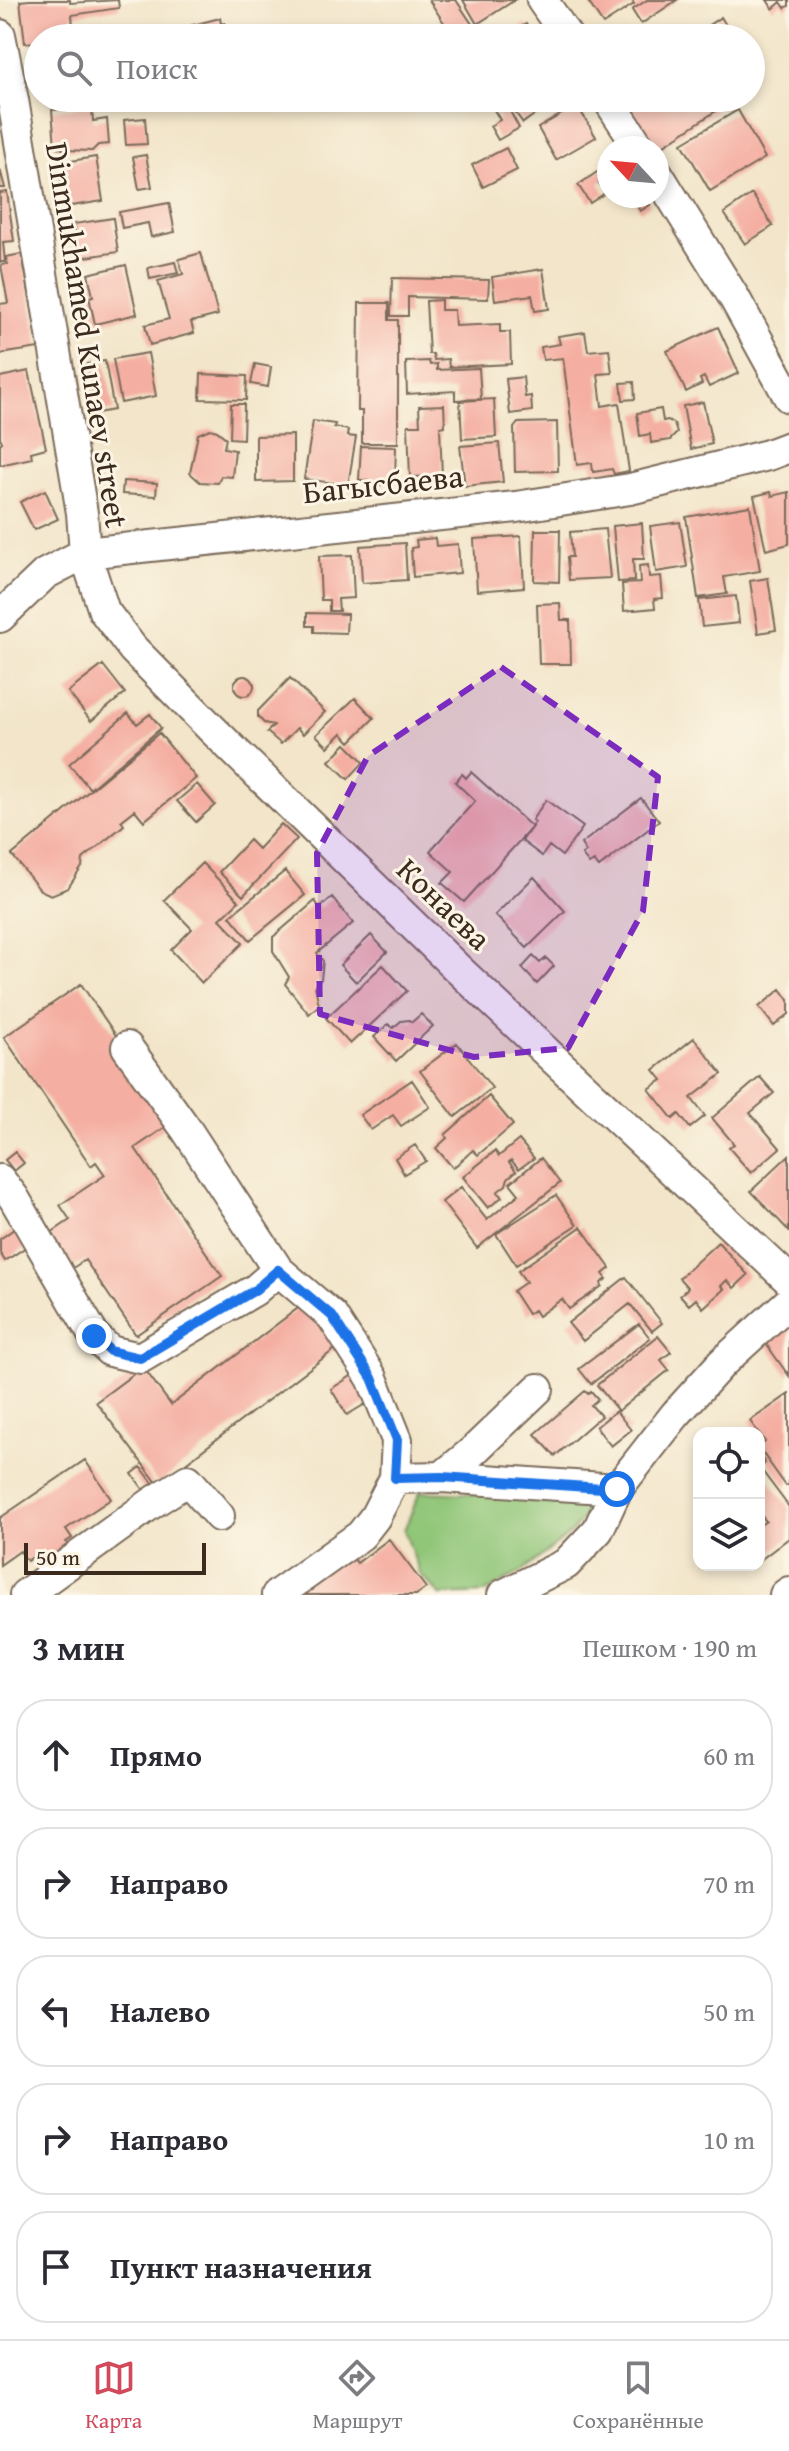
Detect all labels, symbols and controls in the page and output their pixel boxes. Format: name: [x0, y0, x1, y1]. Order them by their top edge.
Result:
search box: [24, 24, 765, 112]
icon: search: [52, 46, 96, 90]
text: Поиск: [116, 46, 198, 90]
north arrow: [597, 136, 669, 208]
street label: Dinmukhamed Kunaev street: [34, 139, 141, 531]
street label: Багысбаева: [300, 452, 466, 515]
street label: Конаева: [386, 847, 503, 961]
route end: [76, 1318, 112, 1354]
map controls: [693, 1427, 765, 1571]
button: locate: [693, 1427, 765, 1499]
route start: [599, 1471, 635, 1507]
button: layers: [693, 1499, 765, 1571]
scale bar: [24, 1539, 206, 1575]
text: 50 m: [36, 1541, 80, 1573]
text: 3 мин: [32, 1623, 125, 1672]
text: Пешком · 190 m: [583, 1628, 757, 1667]
icon: ahead: [34, 1733, 78, 1777]
text: Прямо: [110, 1733, 202, 1777]
text: 60 m: [703, 1736, 755, 1775]
icon: right: [34, 1861, 78, 1905]
text: Направо: [110, 1861, 228, 1905]
text: 70 m: [703, 1864, 755, 1903]
icon: left: [34, 1989, 78, 2033]
text: Налево: [110, 1989, 210, 2033]
text: 50 m: [703, 1992, 755, 2031]
icon: right: [34, 2117, 78, 2161]
text: Направо: [110, 2117, 228, 2161]
text: 10 m: [703, 2120, 755, 2159]
icon: arrive: [34, 2245, 78, 2289]
text: Пункт назначения: [110, 2245, 372, 2289]
tab: Карта: [85, 2356, 142, 2436]
tab: Маршрут: [312, 2356, 402, 2436]
tab: Сохранённые: [573, 2356, 704, 2436]

